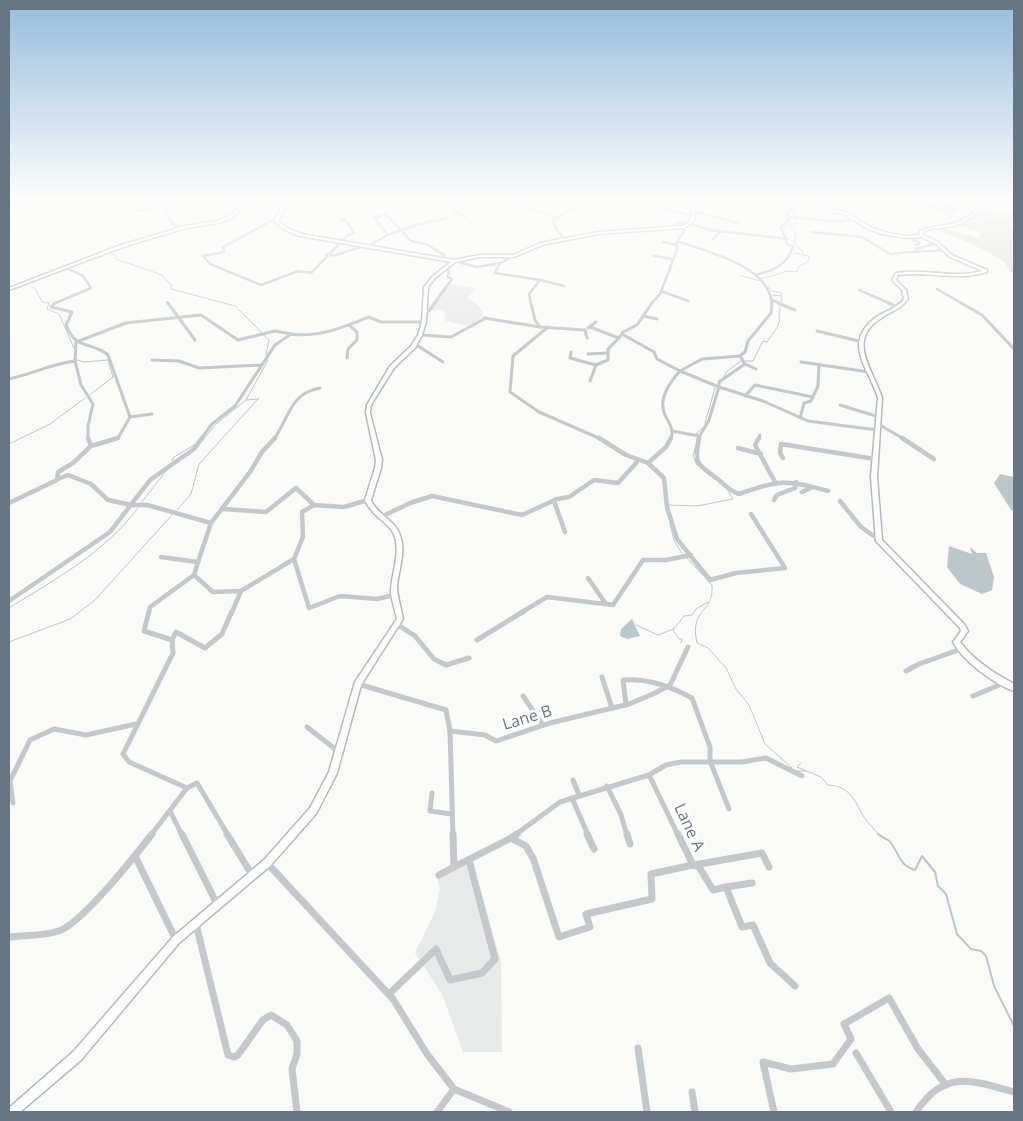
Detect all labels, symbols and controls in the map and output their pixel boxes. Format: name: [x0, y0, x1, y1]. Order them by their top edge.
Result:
street label: Lane B: [500, 699, 554, 735]
street label: Lane A: [669, 800, 711, 855]

